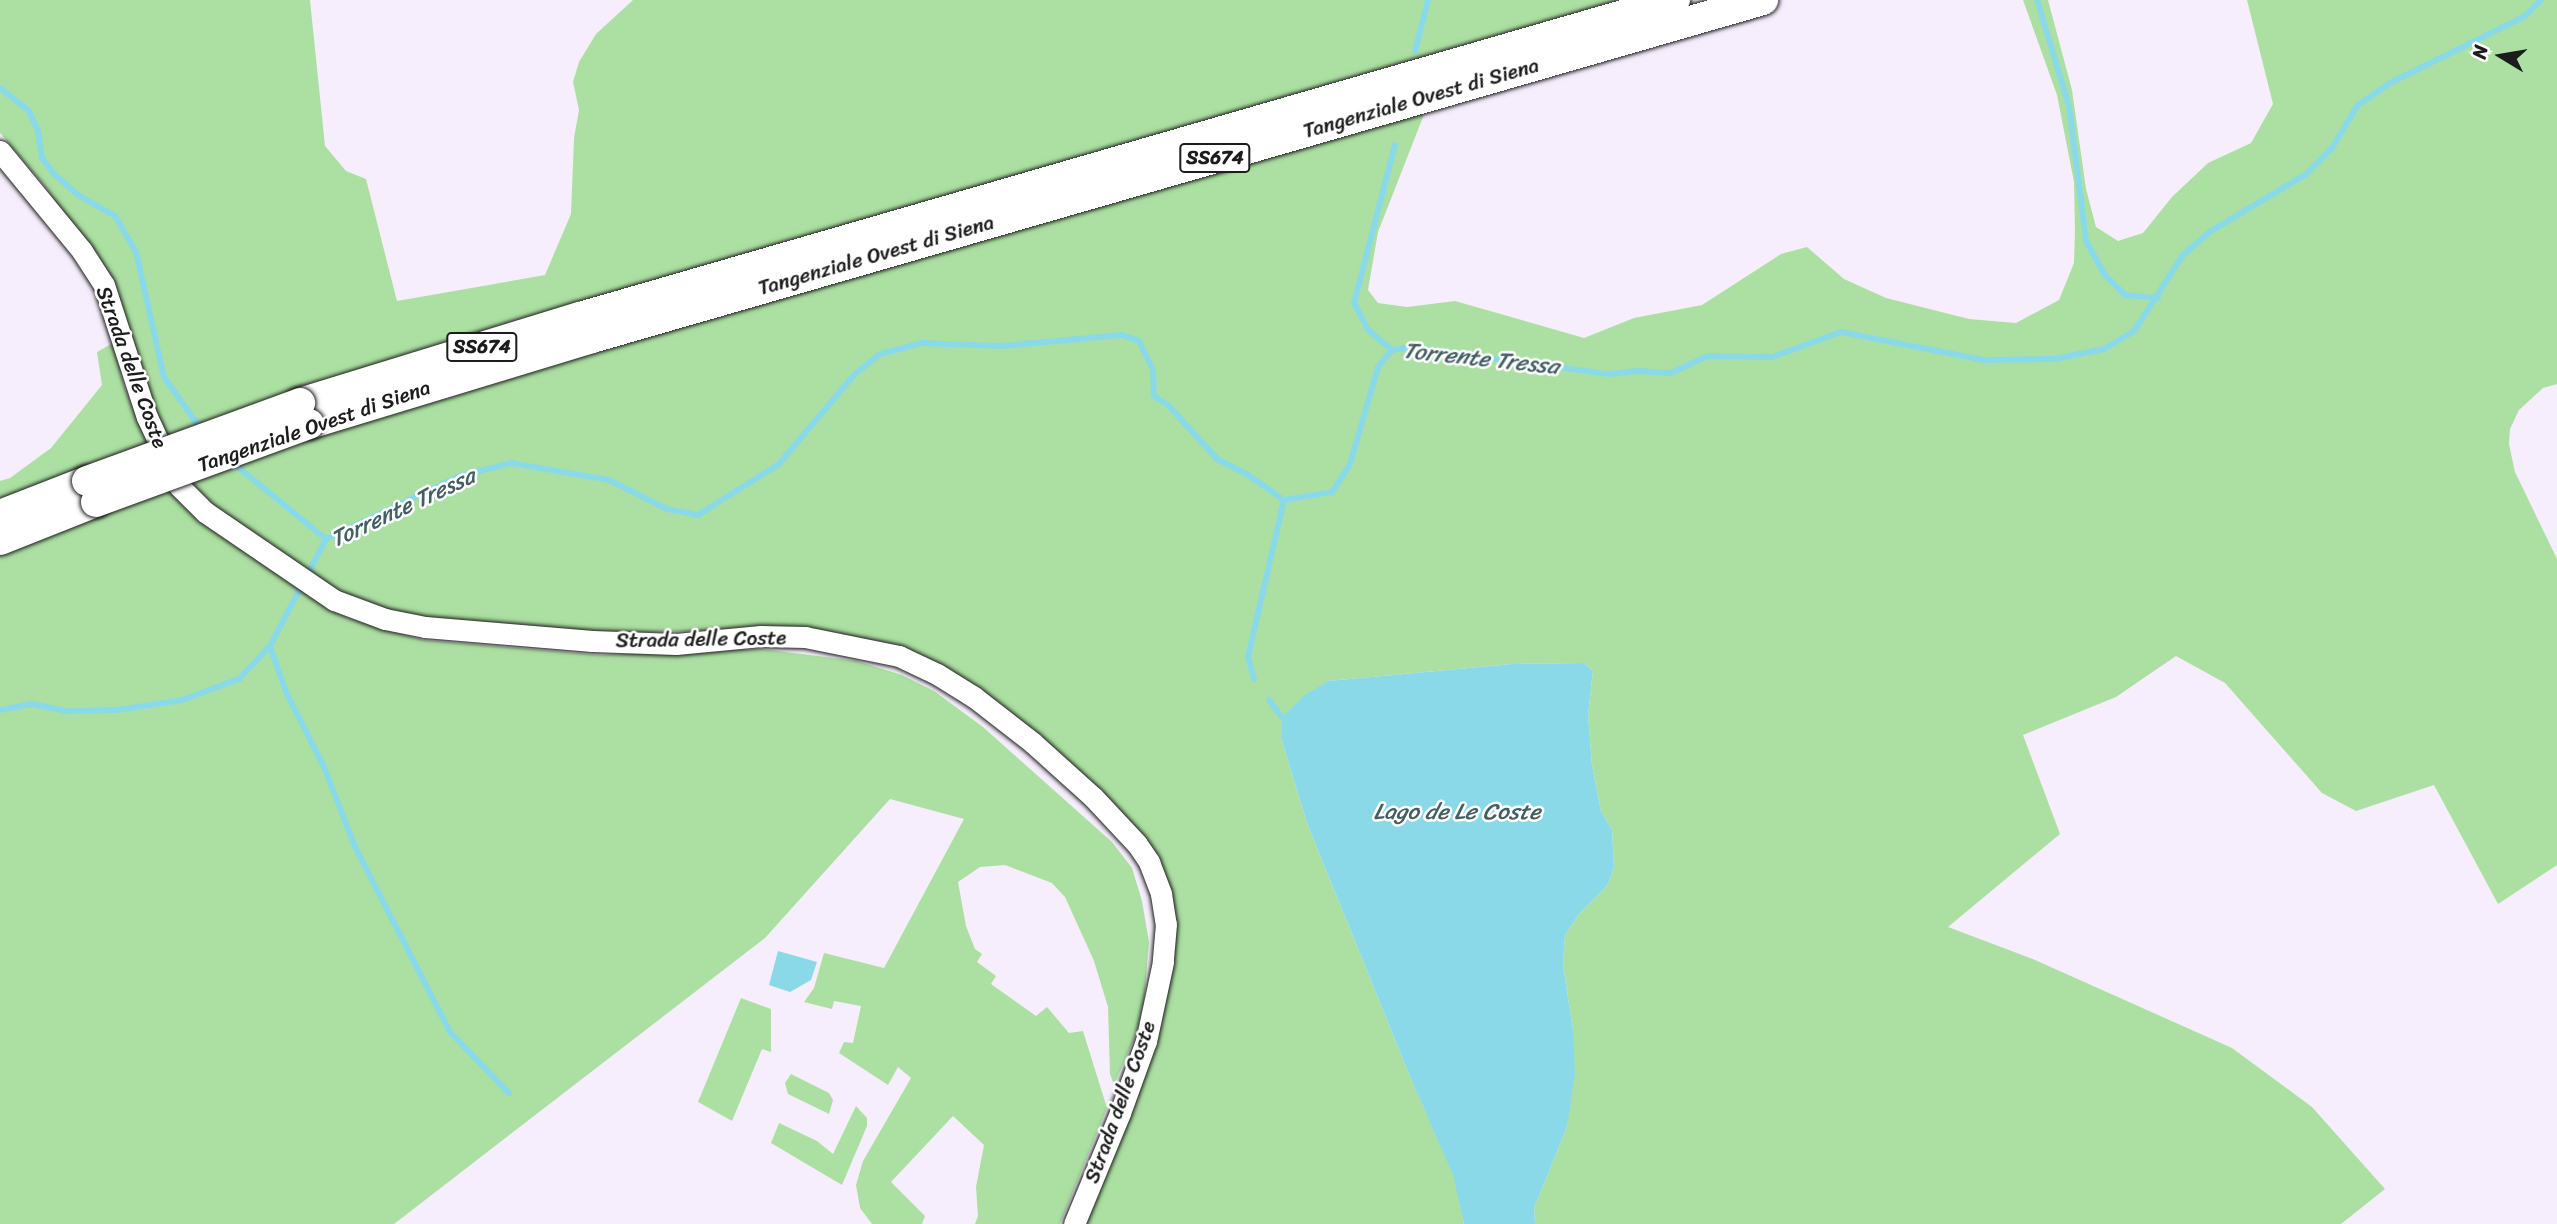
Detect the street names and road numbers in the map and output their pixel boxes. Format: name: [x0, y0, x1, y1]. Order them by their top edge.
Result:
street label: Tangenziale Ovest di Siena: [1300, 52, 1542, 144]
road number: SS674: [1178, 142, 1252, 174]
street label: Tangenziale Ovest di Siena: [755, 209, 997, 301]
street label: Strada delle Coste: [91, 282, 173, 452]
road number: SS674: [445, 332, 519, 362]
street label: Tangenziale Ovest di Siena: [194, 374, 434, 478]
street label: Strada delle Coste: [615, 625, 787, 653]
street label: Strada delle Coste: [1079, 1017, 1161, 1187]

